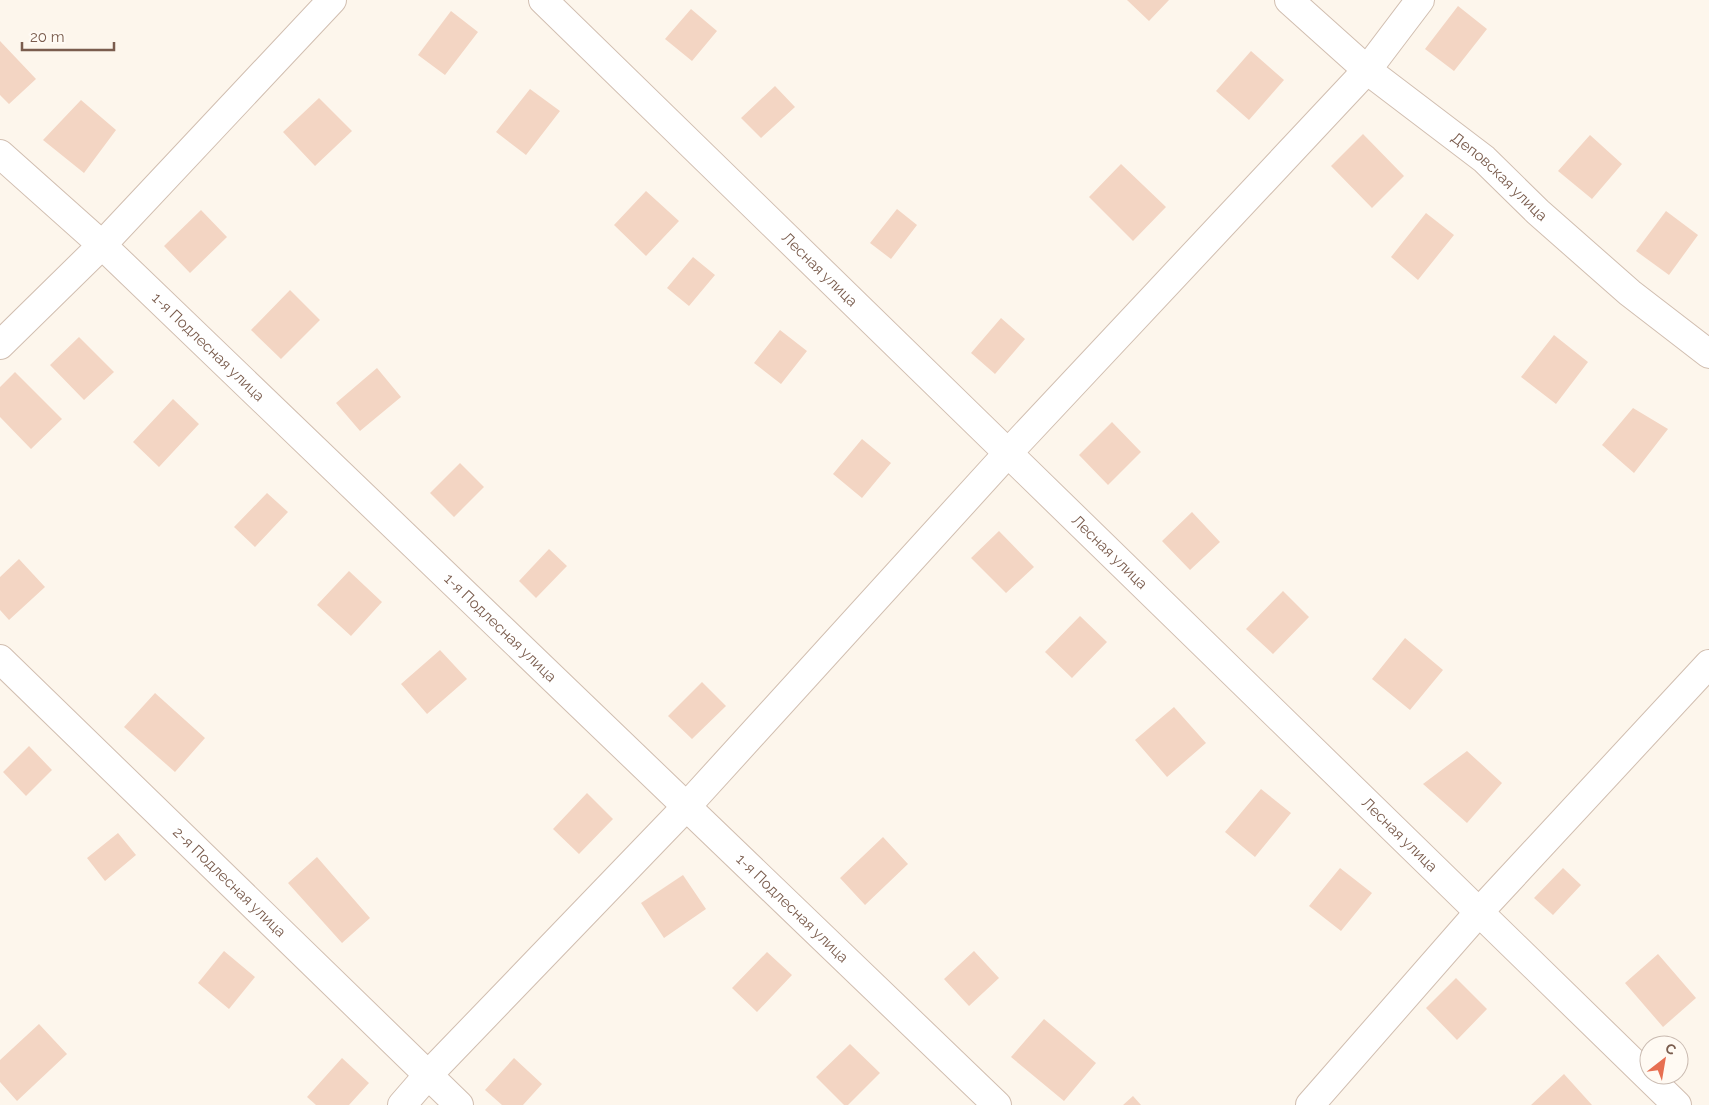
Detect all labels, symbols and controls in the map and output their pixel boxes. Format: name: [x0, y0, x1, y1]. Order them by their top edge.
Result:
scale bar: [22, 20, 115, 52]
text: 20 m: [30, 28, 65, 46]
street label: Деповская улица: [1448, 129, 1551, 225]
street label: Лесная улица: [778, 229, 861, 310]
street label: 1-я Подлесная улица: [148, 289, 268, 405]
street label: Лесная улица: [1068, 511, 1151, 593]
street label: 1-я Подлесная улица: [440, 570, 560, 686]
street label: Лесная улица: [1358, 794, 1441, 876]
street label: 2-я Подлесная улица: [169, 823, 290, 941]
street label: 1-я Подлесная улица: [732, 850, 852, 966]
north arrow: [1639, 1035, 1689, 1085]
text: С: [1662, 1040, 1679, 1058]

